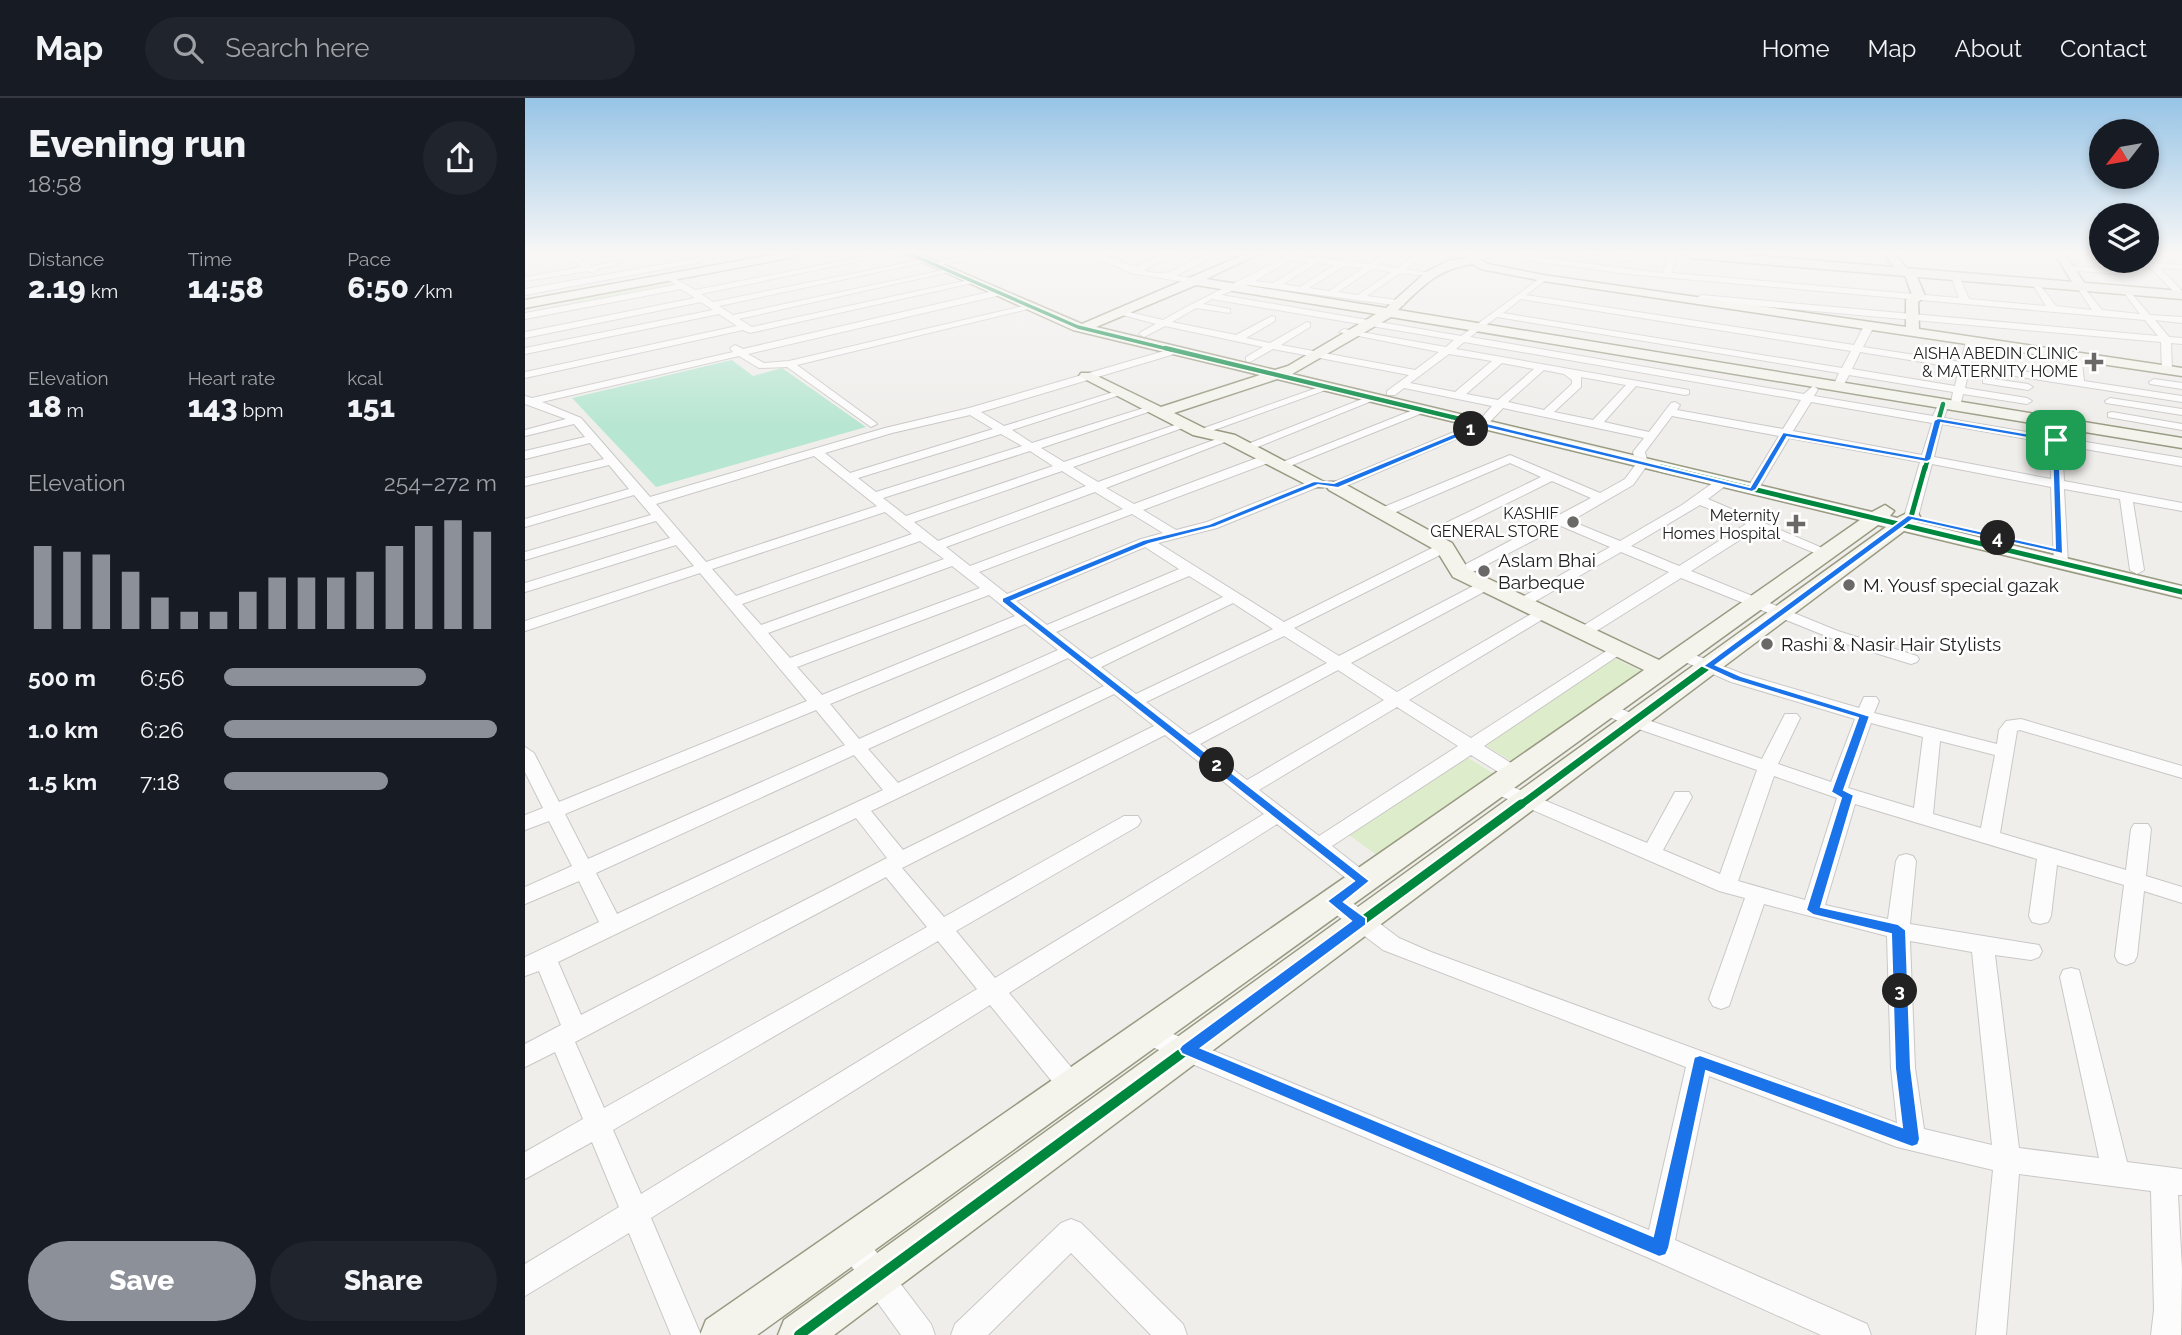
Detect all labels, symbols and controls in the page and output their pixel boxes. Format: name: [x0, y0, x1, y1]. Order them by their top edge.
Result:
search box: [145, 17, 635, 80]
text: Map: [35, 29, 103, 68]
icon: search: [169, 29, 207, 67]
text: Search here: [225, 33, 370, 63]
text: Home: [1762, 34, 1830, 63]
text: Map: [1868, 34, 1916, 63]
text: About: [1954, 34, 2022, 63]
text: Contact: [2060, 34, 2147, 63]
north arrow: [2089, 119, 2159, 189]
map controls: [2089, 119, 2159, 273]
text: Evening run: [28, 121, 246, 166]
button: share: [423, 121, 497, 195]
text: 18:58: [28, 170, 82, 197]
button: layers: [2089, 203, 2159, 273]
text: Distance: [28, 248, 104, 270]
text: Time: [188, 248, 232, 270]
text: Pace: [347, 248, 391, 270]
text: 2.19: [28, 270, 86, 305]
text: 14:58: [188, 270, 264, 305]
text: 6:50: [347, 270, 409, 305]
text: km: [86, 280, 118, 302]
text: /km: [409, 280, 453, 302]
place label: AISHA ABEDIN CLINIC & MATERNITY HOME: [1913, 344, 2078, 381]
marker: AISHA ABEDIN CLINIC & MATERNITY HOME: [2084, 352, 2104, 372]
text: Elevation: [28, 367, 109, 389]
text: Heart rate: [188, 367, 275, 389]
text: kcal: [347, 367, 383, 389]
text: 18: [28, 389, 62, 424]
text: 143: [188, 389, 238, 424]
text: 151: [347, 389, 395, 424]
text: m: [62, 399, 84, 421]
text: bpm: [238, 399, 283, 421]
pin: [2026, 410, 2086, 470]
pin: 1: [1453, 412, 1489, 446]
text: 1: [1466, 417, 1475, 439]
icon: arrive: [2037, 421, 2075, 459]
text: Elevation: [28, 469, 126, 496]
text: 254–272 m: [384, 469, 497, 496]
place label: KASHIF GENERAL STORE: [1430, 504, 1559, 541]
place label: Meternity Homes Hospital: [1662, 506, 1781, 543]
marker: KASHIF GENERAL STORE: [1565, 514, 1581, 530]
marker: Meternity Homes Hospital: [1786, 514, 1806, 534]
pin: 4: [1981, 520, 2015, 556]
text: 4: [1992, 526, 2003, 548]
place label: Aslam Bhai Barbeque: [1498, 549, 1596, 593]
marker: Aslam Bhai Barbeque: [1476, 563, 1492, 579]
place label: M. Yousf special gazak: [1863, 574, 2059, 596]
marker: M. Yousf special gazak: [1841, 577, 1857, 593]
place label: Rashi & Nasir Hair Stylists: [1781, 633, 2001, 655]
marker: Rashi & Nasir Hair Stylists: [1759, 636, 1775, 652]
text: 500 m: [28, 664, 96, 691]
text: 6:56: [140, 664, 185, 691]
text: 1.0 km: [28, 716, 98, 743]
text: 6:26: [140, 716, 184, 743]
pin: 2: [1199, 748, 1235, 782]
text: 2: [1211, 753, 1222, 775]
text: 1.5 km: [28, 768, 97, 795]
text: 7:18: [140, 768, 180, 795]
pin: 3: [1883, 974, 1917, 1008]
text: 3: [1894, 979, 1905, 1001]
button: Save: [28, 1241, 256, 1321]
button: Share: [270, 1241, 497, 1321]

